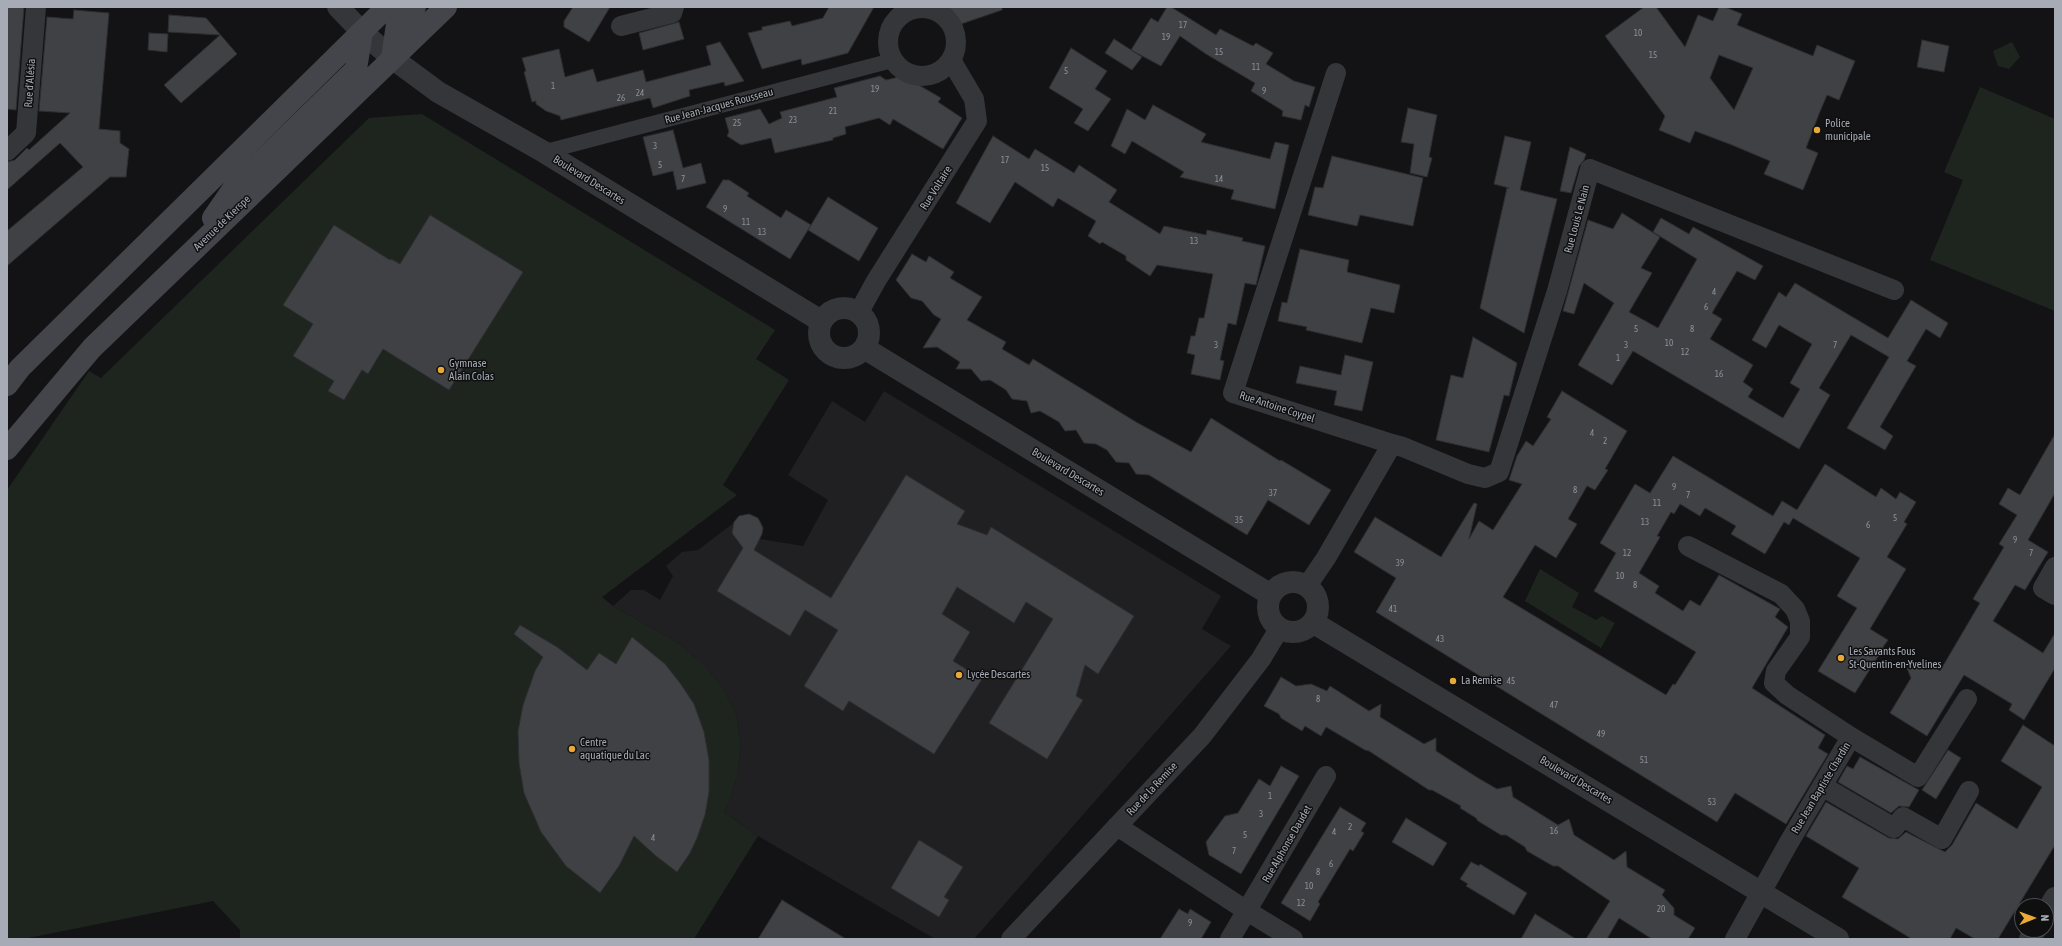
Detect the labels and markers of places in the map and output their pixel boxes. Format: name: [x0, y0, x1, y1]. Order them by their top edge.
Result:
place label: Police municipale: [1825, 117, 1871, 143]
marker: Police municipale: [1812, 125, 1822, 135]
place label: Gymnase Alain Colas: [449, 357, 494, 383]
marker: Gymnase Alain Colas: [436, 365, 446, 375]
place label: Les Savants Fous St-Quentin-en-Yvelines: [1849, 645, 1941, 671]
marker: Les Savants Fous St-Quentin-en-Yvelines: [1836, 653, 1846, 663]
place label: Lycée Descartes: [967, 668, 1030, 682]
marker: Lycée Descartes: [954, 670, 964, 680]
place label: La Remise: [1461, 674, 1502, 688]
marker: La Remise: [1448, 676, 1458, 686]
place label: Centre aquatique du Lac: [580, 736, 649, 762]
marker: Centre aquatique du Lac: [567, 744, 577, 754]

